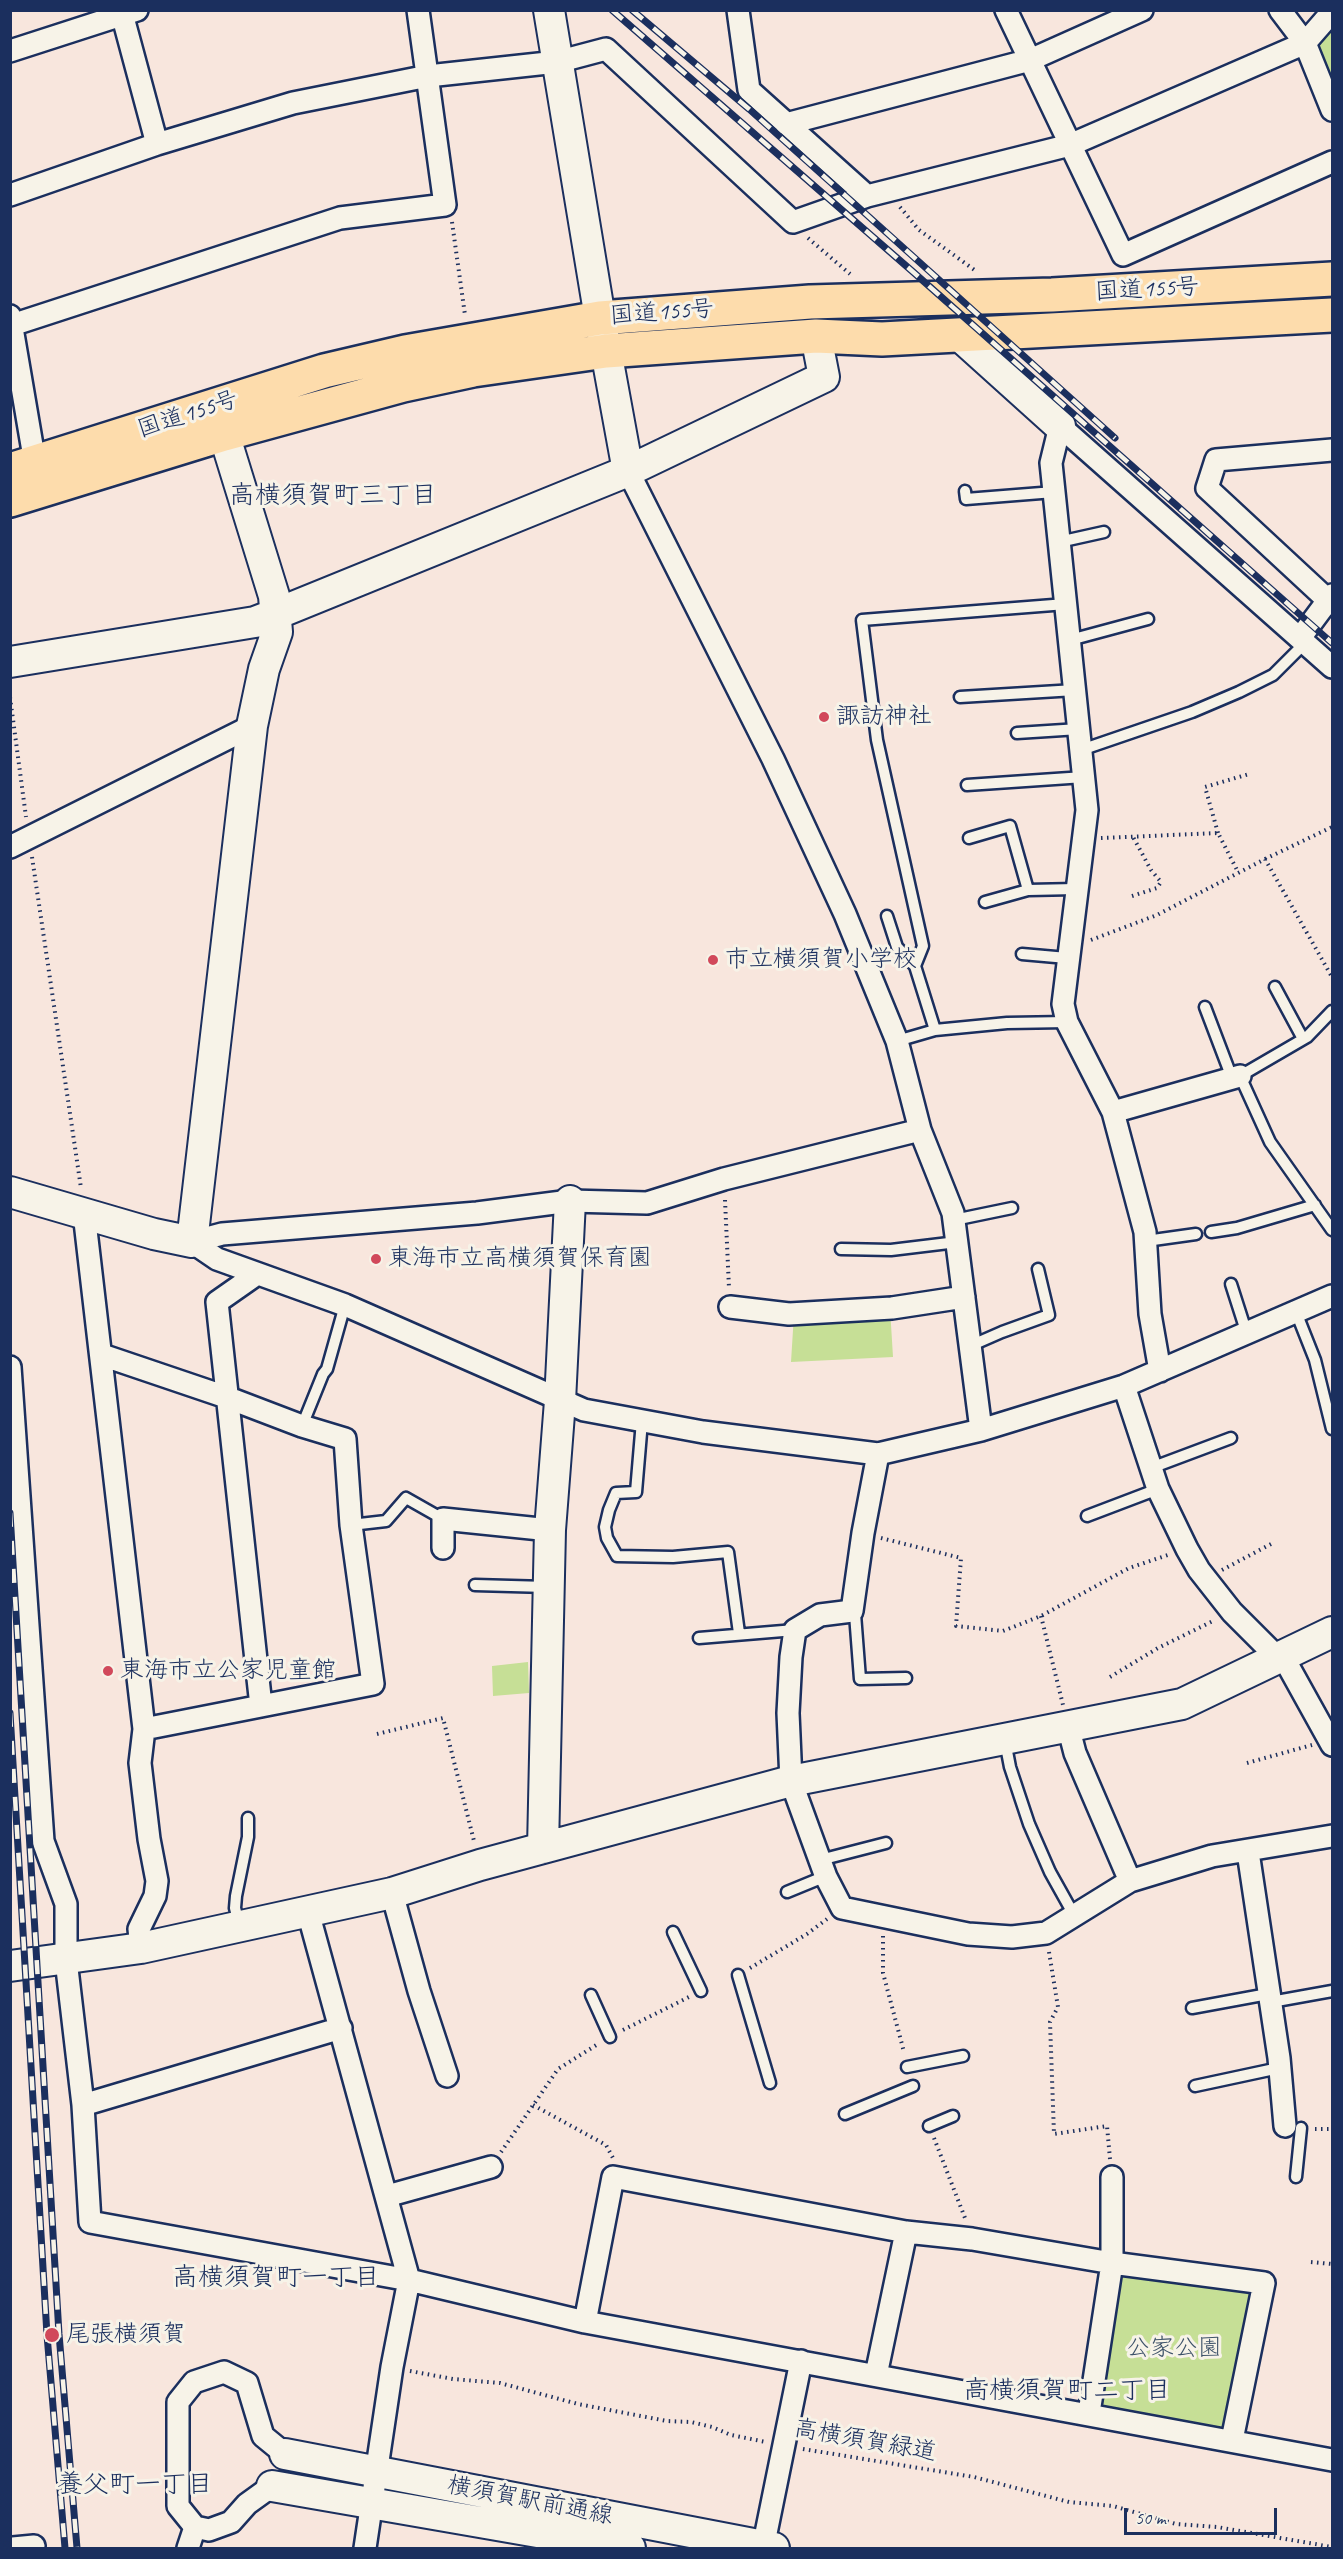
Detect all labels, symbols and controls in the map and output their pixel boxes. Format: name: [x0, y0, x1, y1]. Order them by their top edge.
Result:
street label: 国道155号: [1094, 273, 1200, 307]
street label: 国道155号: [609, 295, 715, 331]
street label: 国道155号: [134, 385, 242, 445]
district label: 高横須賀町三丁目: [229, 480, 437, 512]
place label: 諏訪神社: [836, 703, 932, 731]
marker: 諏訪神社: [817, 710, 831, 724]
place label: 市立横須賀小学校: [725, 946, 917, 974]
marker: 市立横須賀小学校: [706, 953, 720, 967]
place label: 東海市立高横須賀保育園: [388, 1245, 652, 1273]
marker: 東海市立高横須賀保育園: [369, 1252, 383, 1266]
place label: 東海市立公家児童館: [120, 1657, 336, 1685]
marker: 東海市立公家児童館: [101, 1664, 115, 1678]
district label: 高横須賀町一丁目: [172, 2262, 380, 2294]
place label: 尾張横須賀: [66, 2321, 186, 2349]
marker: 尾張横須賀: [43, 2326, 61, 2344]
park label: 公家公園: [1126, 2335, 1222, 2363]
district label: 高横須賀町二丁目: [963, 2375, 1171, 2407]
street label: 高横須賀緑道: [792, 2414, 938, 2468]
district label: 養父町一丁目: [57, 2469, 213, 2501]
street label: 横須賀駅前通線: [445, 2471, 615, 2531]
scale bar: [1127, 2496, 1280, 2534]
text: 50 m: [1135, 2507, 1166, 2529]

